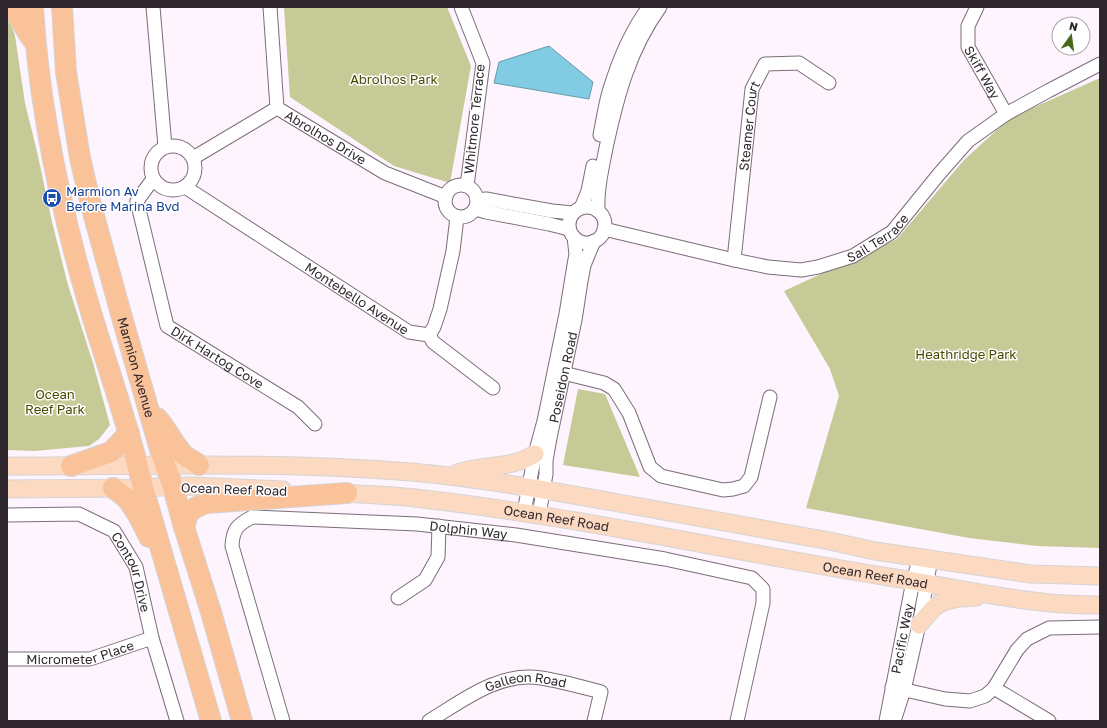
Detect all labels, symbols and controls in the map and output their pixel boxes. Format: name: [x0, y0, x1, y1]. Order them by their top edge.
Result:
north arrow: [1051, 16, 1091, 56]
text: N: [1068, 18, 1079, 33]
street label: Skiff Way: [961, 43, 1004, 102]
street label: Whitmore Terrace: [460, 63, 488, 175]
park label: Abrolhos Park: [350, 71, 438, 87]
street label: Steamer Court: [735, 78, 763, 172]
street label: Abrolhos Drive: [282, 107, 369, 168]
place label: Marmion Av Before Marina Bvd: [66, 183, 180, 214]
bus stop icon: Marmion Av Before Marina Bvd: [41, 187, 63, 209]
street label: Sail Terrace: [845, 210, 912, 265]
street label: Montebello Avenue: [302, 259, 412, 338]
street label: Marmion Avenue: [114, 315, 158, 419]
street label: Dirk Hartog Cove: [168, 322, 267, 392]
street label: Poseidon Road: [545, 330, 580, 424]
park label: Heathridge Park: [915, 346, 1017, 362]
park label: Ocean Reef Park: [25, 386, 86, 417]
street label: Ocean Reef Road: [181, 479, 287, 499]
street label: Ocean Reef Road: [503, 502, 610, 535]
street label: Dolphin Way: [429, 517, 509, 542]
street label: Contour Drive: [108, 529, 154, 614]
street label: Ocean Reef Road: [822, 558, 929, 592]
street label: Pacific Way: [887, 601, 917, 675]
street label: Micrometer Place: [26, 637, 136, 667]
street label: Galleon Road: [482, 669, 568, 695]

